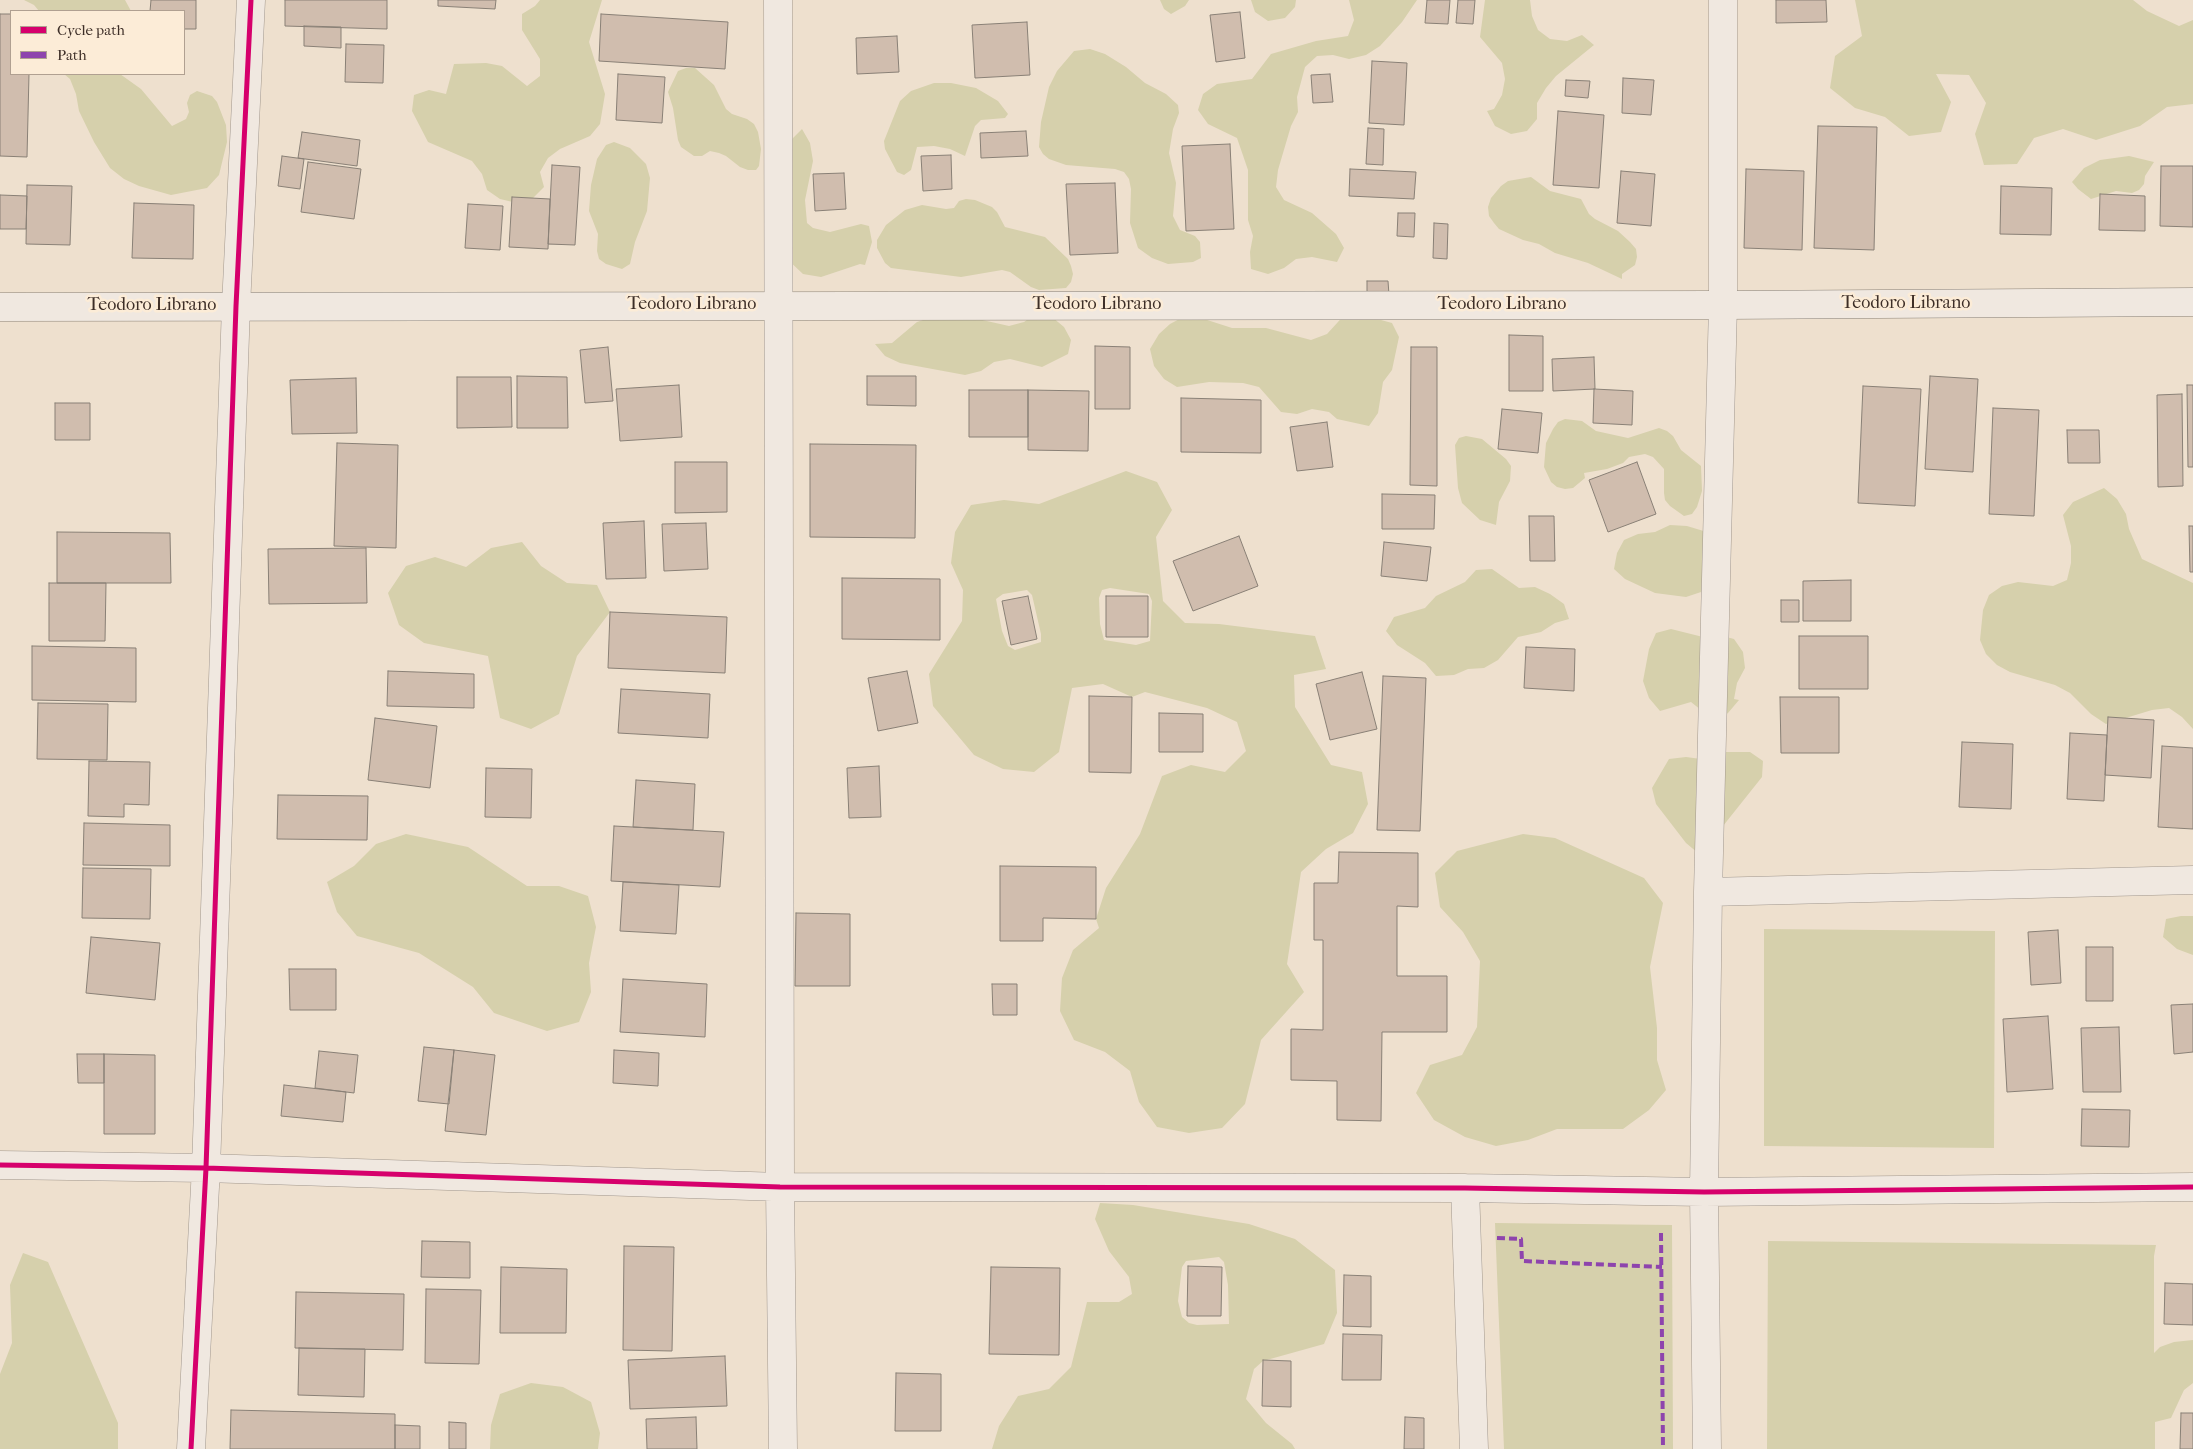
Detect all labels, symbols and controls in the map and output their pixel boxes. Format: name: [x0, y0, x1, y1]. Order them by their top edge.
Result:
legend: [10, 10, 185, 75]
text: Cycle path: [57, 21, 125, 39]
text: Path: [57, 46, 87, 64]
street label: Teodoro Librano: [1842, 293, 1970, 315]
street label: Teodoro Librano: [628, 294, 756, 316]
street label: Teodoro Librano: [1033, 294, 1161, 316]
street label: Teodoro Librano: [1438, 294, 1566, 316]
street label: Teodoro Librano: [88, 295, 216, 317]

